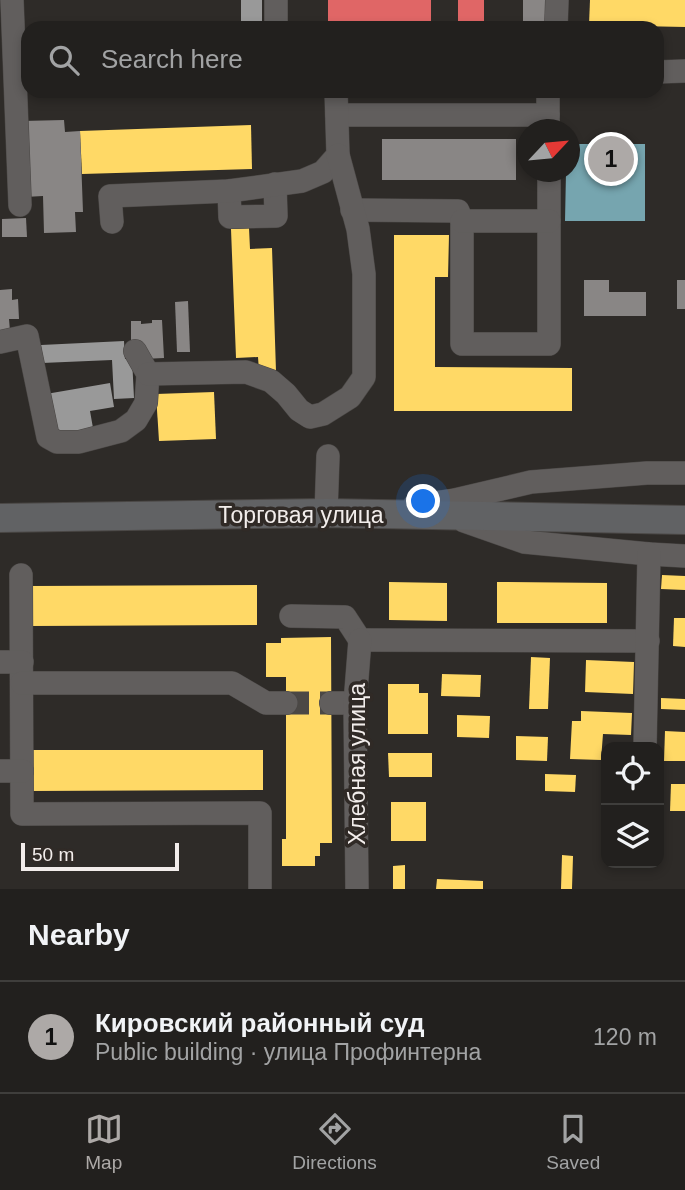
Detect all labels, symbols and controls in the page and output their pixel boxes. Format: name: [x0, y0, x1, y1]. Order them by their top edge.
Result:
search box: [21, 21, 664, 98]
icon: search: [45, 41, 83, 79]
text: Search here: [101, 44, 243, 74]
north arrow: [517, 119, 580, 182]
pin: 1: [588, 133, 634, 185]
your location: [406, 484, 440, 518]
street label: Торговая улица: [218, 502, 384, 528]
street label: Хлебная улица: [344, 683, 370, 845]
map controls: [601, 742, 664, 868]
button: locate: [601, 742, 664, 805]
button: layers: [601, 805, 664, 868]
scale bar: [21, 840, 178, 872]
text: 50 m: [32, 844, 74, 865]
text: Nearby: [28, 918, 130, 951]
text: Кировский районный суд: [95, 1008, 424, 1038]
text: 1: [45, 1024, 57, 1050]
text: 120 m: [593, 1024, 657, 1050]
text: Public building · улица Профинтерна: [95, 1039, 481, 1065]
tab: Map: [85, 1110, 123, 1174]
tab: Directions: [292, 1110, 377, 1174]
tab: Saved: [546, 1110, 600, 1174]

